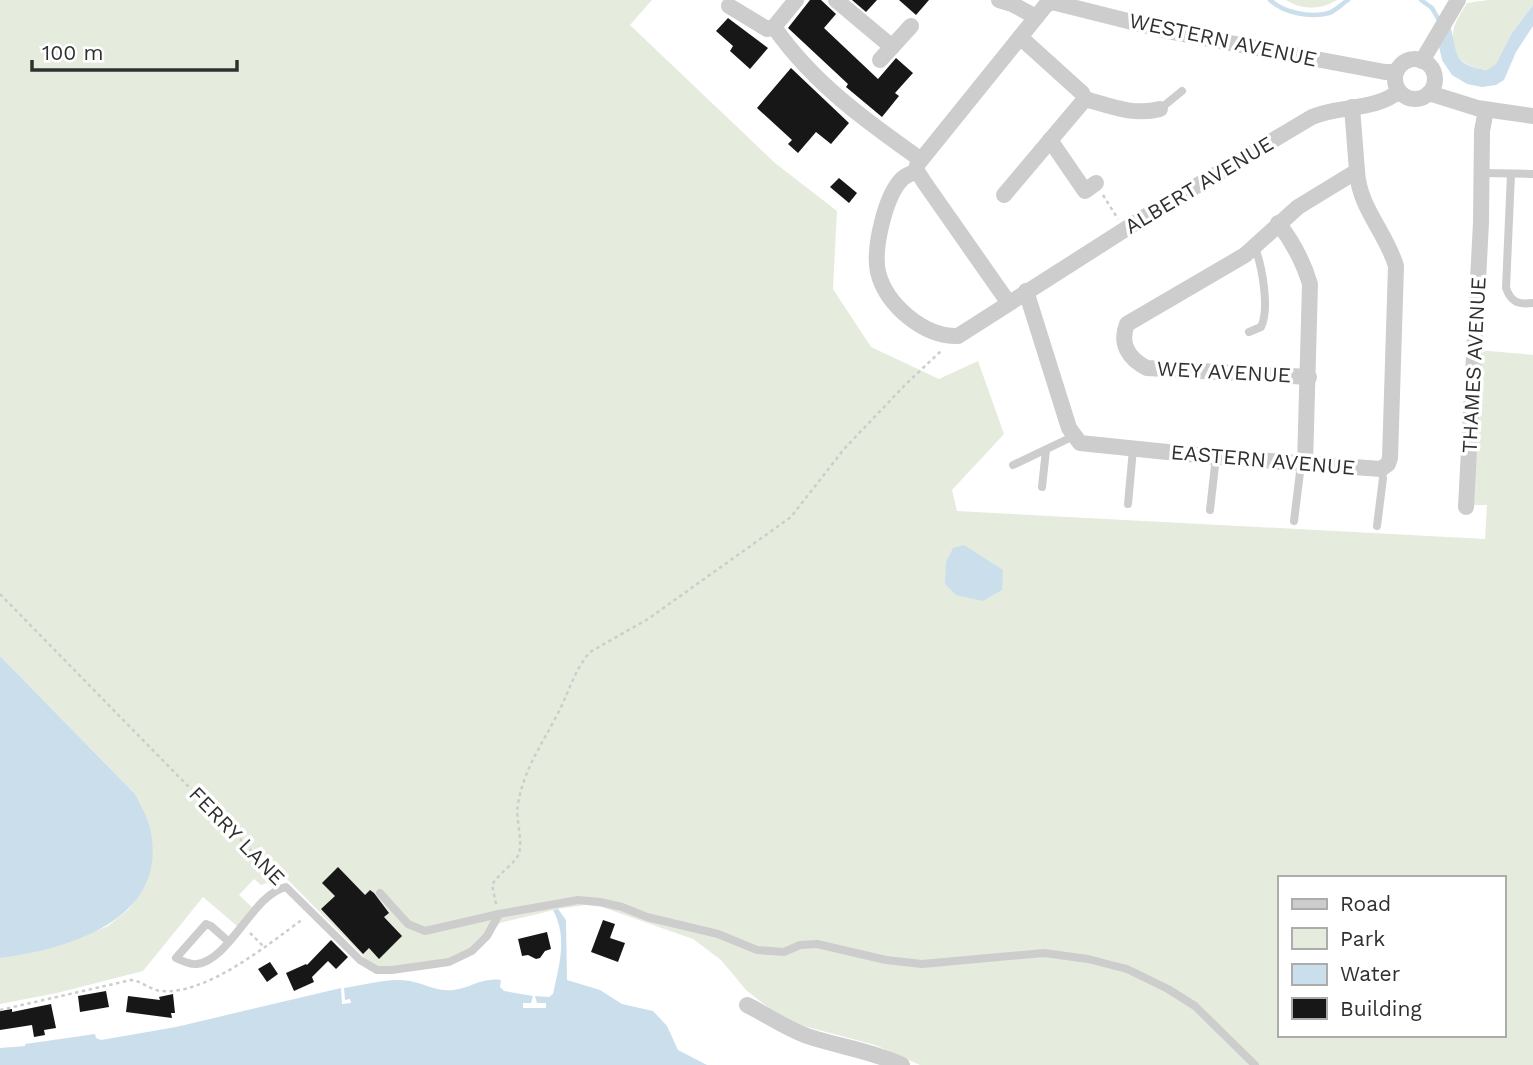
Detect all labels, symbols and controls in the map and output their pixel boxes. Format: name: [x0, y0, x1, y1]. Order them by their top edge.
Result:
street label: WESTERN AVENUE: [1127, 7, 1319, 72]
scale bar: [32, 28, 236, 72]
text: 100 m: [42, 40, 104, 65]
street label: ALBERT AVENUE: [1120, 130, 1278, 239]
street label: THAMES AVENUE: [1456, 276, 1491, 454]
street label: WEY AVENUE: [1156, 356, 1292, 387]
street label: EASTERN AVENUE: [1170, 439, 1356, 480]
street label: FERRY LANE: [184, 781, 291, 890]
legend: [1278, 876, 1505, 1037]
text: Road: [1340, 891, 1391, 916]
text: Park: [1340, 926, 1385, 951]
text: Water: [1340, 961, 1401, 986]
text: Building: [1340, 996, 1422, 1021]

